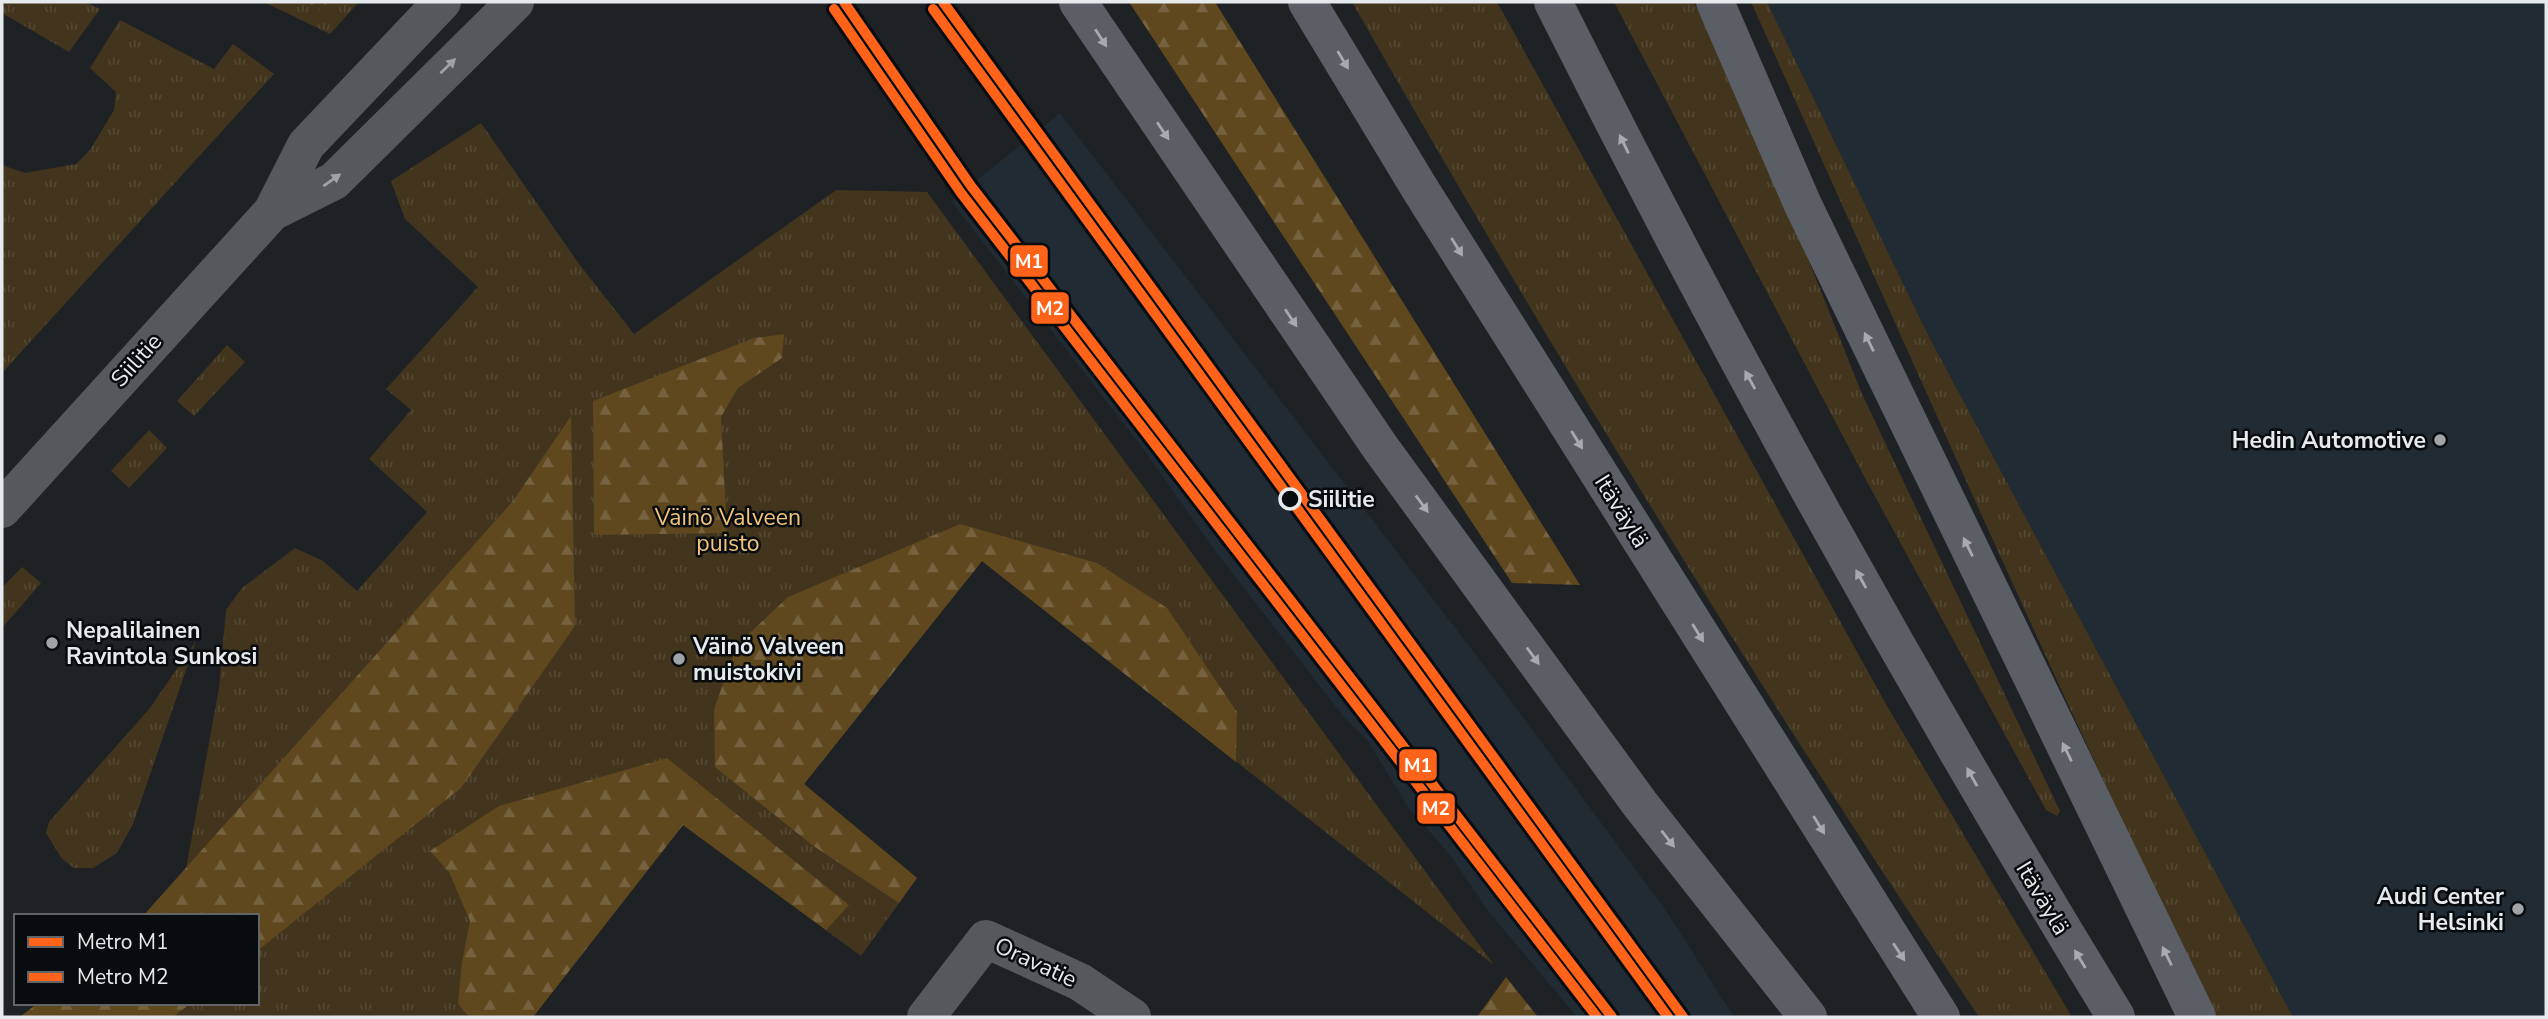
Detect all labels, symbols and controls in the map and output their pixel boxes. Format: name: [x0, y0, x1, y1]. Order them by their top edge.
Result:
one-way arrow: [1094, 28, 1107, 48]
one-way arrow: [1336, 51, 1349, 70]
one-way arrow: [439, 57, 456, 74]
one-way arrow: [1156, 122, 1170, 140]
one-way arrow: [1619, 134, 1630, 154]
one-way arrow: [323, 173, 341, 187]
one-way arrow: [1450, 237, 1463, 257]
line badge: M1: [1009, 244, 1049, 278]
text: M1: [1015, 249, 1043, 275]
line badge: M2: [1030, 291, 1070, 325]
text: M2: [1036, 296, 1064, 322]
one-way arrow: [1285, 308, 1298, 328]
street label: Siilitie: [104, 327, 169, 394]
one-way arrow: [1864, 332, 1875, 352]
one-way arrow: [1744, 371, 1756, 390]
place label: Hedin Automotive: [2232, 425, 2426, 456]
one-way arrow: [1571, 430, 1584, 449]
marker: Hedin Automotive: [2432, 432, 2448, 448]
street label: Itäväylä: [1587, 469, 1656, 554]
place label: Siilitie: [1308, 484, 1375, 515]
marker: Siilitie: [1279, 488, 1301, 510]
one-way arrow: [1415, 495, 1429, 513]
park label: Väinö Valveen puisto: [654, 502, 801, 559]
one-way arrow: [1962, 537, 1973, 557]
one-way arrow: [1855, 569, 1867, 589]
place label: Nepalilainen Ravintola Sunkosi: [66, 615, 257, 672]
one-way arrow: [1692, 623, 1705, 642]
place label: Väinö Valveen muistokivi: [692, 631, 844, 688]
marker: Nepalilainen Ravintola Sunkosi: [44, 635, 60, 651]
one-way arrow: [1526, 647, 1540, 665]
marker: Väinö Valveen muistokivi: [671, 651, 687, 667]
one-way arrow: [2062, 742, 2073, 762]
line badge: M1: [1398, 748, 1438, 782]
text: M1: [1404, 753, 1432, 779]
one-way arrow: [1966, 768, 1978, 787]
line badge: M2: [1416, 792, 1456, 825]
text: M2: [1422, 796, 1450, 822]
one-way arrow: [1812, 816, 1825, 835]
one-way arrow: [1661, 830, 1675, 848]
street label: Itäväylä: [2009, 856, 2077, 941]
place label: Audi Center Helsinki: [2377, 881, 2504, 938]
marker: Audi Center Helsinki: [2510, 901, 2526, 917]
legend: [14, 914, 259, 1005]
text: Metro M1: [77, 928, 168, 956]
street label: Oravatie: [990, 930, 1082, 995]
one-way arrow: [1892, 943, 1906, 961]
one-way arrow: [2162, 946, 2173, 966]
one-way arrow: [2074, 949, 2087, 969]
text: Metro M2: [77, 963, 168, 991]

